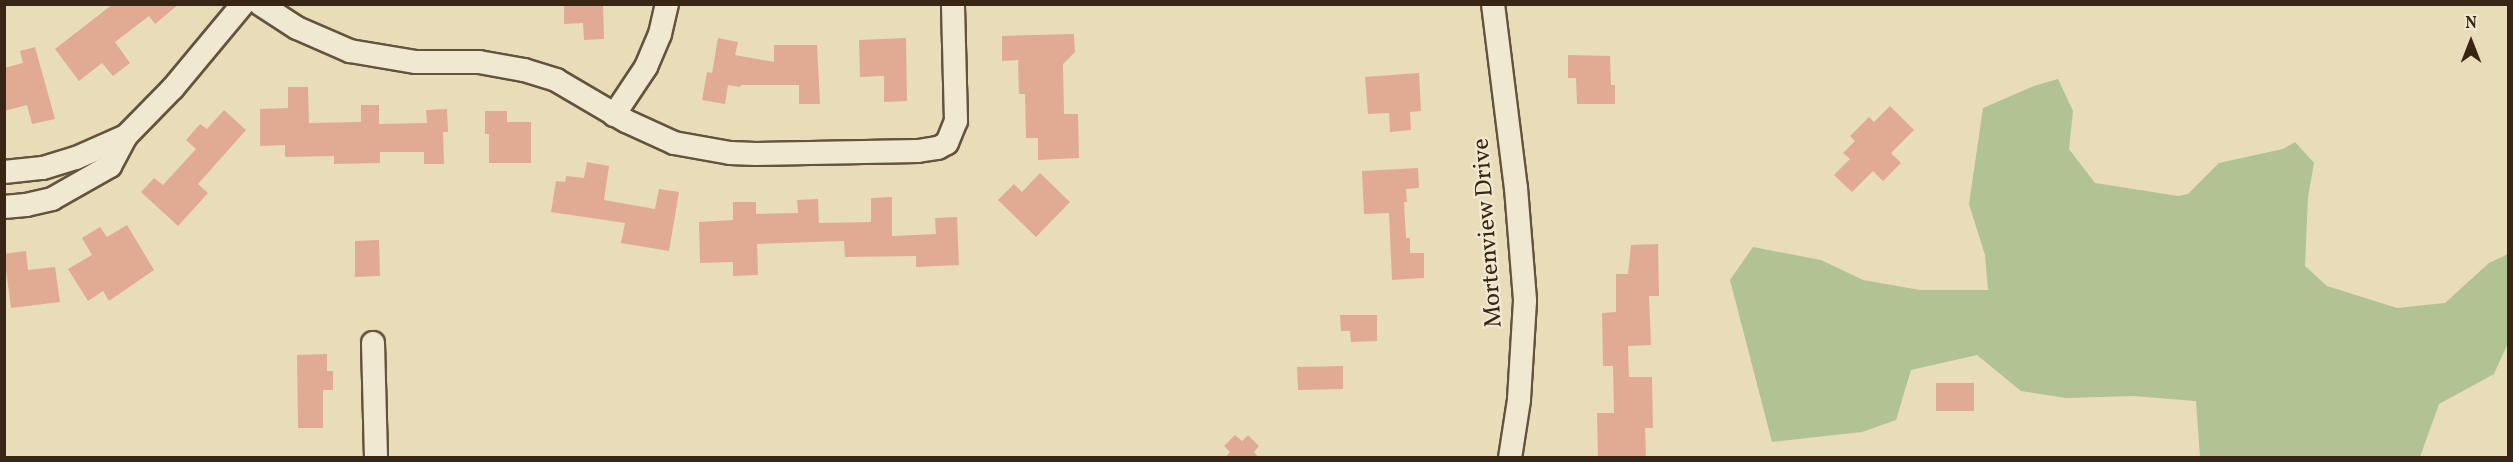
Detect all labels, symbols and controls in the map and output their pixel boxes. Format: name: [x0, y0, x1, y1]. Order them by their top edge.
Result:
north arrow: [2441, 12, 2501, 72]
text: N: [2465, 13, 2477, 35]
street label: Mortenview Drive: [1468, 137, 1510, 329]

